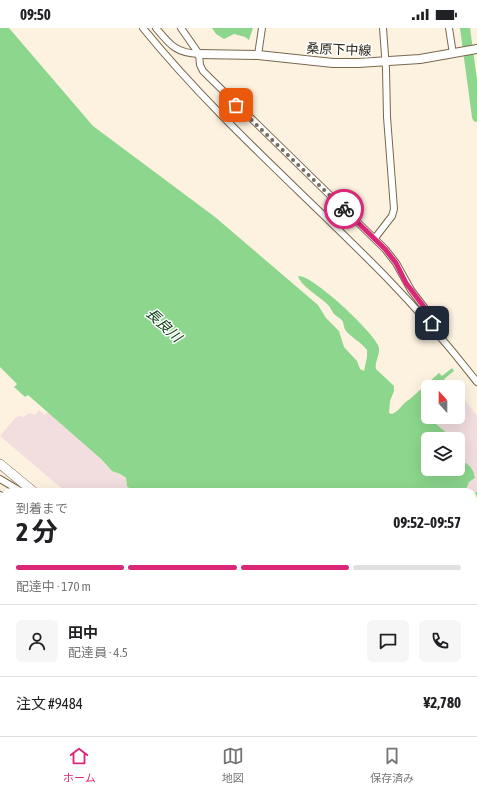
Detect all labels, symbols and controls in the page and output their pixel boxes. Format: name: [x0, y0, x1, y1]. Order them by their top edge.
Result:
text: 09:50: [20, 6, 51, 23]
street label: 桑原下中線: [306, 41, 372, 58]
pin: [219, 88, 253, 122]
icon: bag: [225, 94, 247, 116]
courier: [324, 189, 364, 229]
icon: bike: [333, 198, 355, 220]
water label: 長良川: [143, 305, 186, 347]
pin: [415, 306, 449, 340]
icon: home: [421, 312, 443, 334]
north arrow: [421, 380, 465, 424]
map controls: [421, 380, 465, 476]
button: layers: [421, 432, 465, 476]
text: 到着まで: [16, 501, 68, 516]
text: 09:52–09:57: [393, 514, 461, 531]
text: 2 分: [16, 517, 58, 547]
text: 配達中 · 170 m: [16, 579, 91, 594]
button: person: [16, 620, 58, 662]
button: chat: [367, 620, 409, 662]
button: phone: [419, 620, 461, 662]
text: 田中: [68, 624, 98, 641]
text: 配達員 · 4.5: [68, 645, 128, 660]
text: ¥2,780: [423, 694, 461, 711]
text: 注文 #9484: [16, 695, 83, 712]
tab: ホーム: [63, 745, 96, 785]
tab: 地図: [222, 745, 244, 785]
tab: 保存済み: [370, 745, 414, 785]

